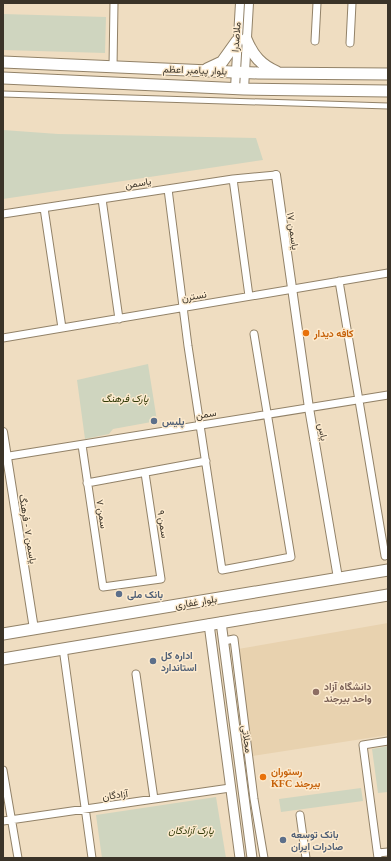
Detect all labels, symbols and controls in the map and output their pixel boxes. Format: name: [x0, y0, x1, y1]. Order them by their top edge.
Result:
street label: ملاصدرا: [229, 22, 244, 52]
street label: بلوار پیامبر اعظم: [163, 63, 227, 79]
street label: یاسمن: [124, 175, 152, 191]
street label: یاسمن ۱۷: [284, 211, 301, 251]
street label: نسترن: [181, 288, 208, 305]
marker: کافه دیدار: [301, 328, 311, 338]
place label: کافه دیدار: [313, 328, 354, 340]
park label: پارک فرهنگ: [102, 393, 149, 406]
street label: سمن: [195, 407, 217, 422]
marker: پلیس: [149, 416, 159, 426]
place label: پلیس: [162, 416, 185, 429]
street label: یاس: [315, 422, 330, 442]
street label: یاسمن ۷ - فرهنگ: [16, 493, 39, 565]
street label: سمن ۷: [93, 499, 110, 530]
street label: سمن ۹: [154, 509, 171, 539]
marker: بانک ملی: [114, 589, 124, 599]
place label: بانک ملی: [127, 589, 163, 601]
street label: بلوار غفاری: [174, 593, 218, 612]
place label: اداره کل استاندارد: [161, 650, 197, 674]
marker: اداره کل استاندارد: [148, 656, 158, 666]
place label: دانشگاه آزاد واحد بیرجند: [324, 681, 372, 705]
marker: دانشگاه آزاد واحد بیرجند: [311, 687, 321, 697]
street label: محلاتی: [239, 725, 254, 754]
place label: رستوران KFC بیرجند: [271, 766, 320, 790]
marker: رستوران KFC بیرجند: [258, 772, 268, 782]
street label: آزادگان: [101, 788, 129, 803]
park label: پارک آزادگان: [168, 825, 215, 838]
place label: بانک توسعه صادرات ایران: [291, 829, 344, 853]
marker: بانک توسعه صادرات ایران: [278, 835, 288, 845]

